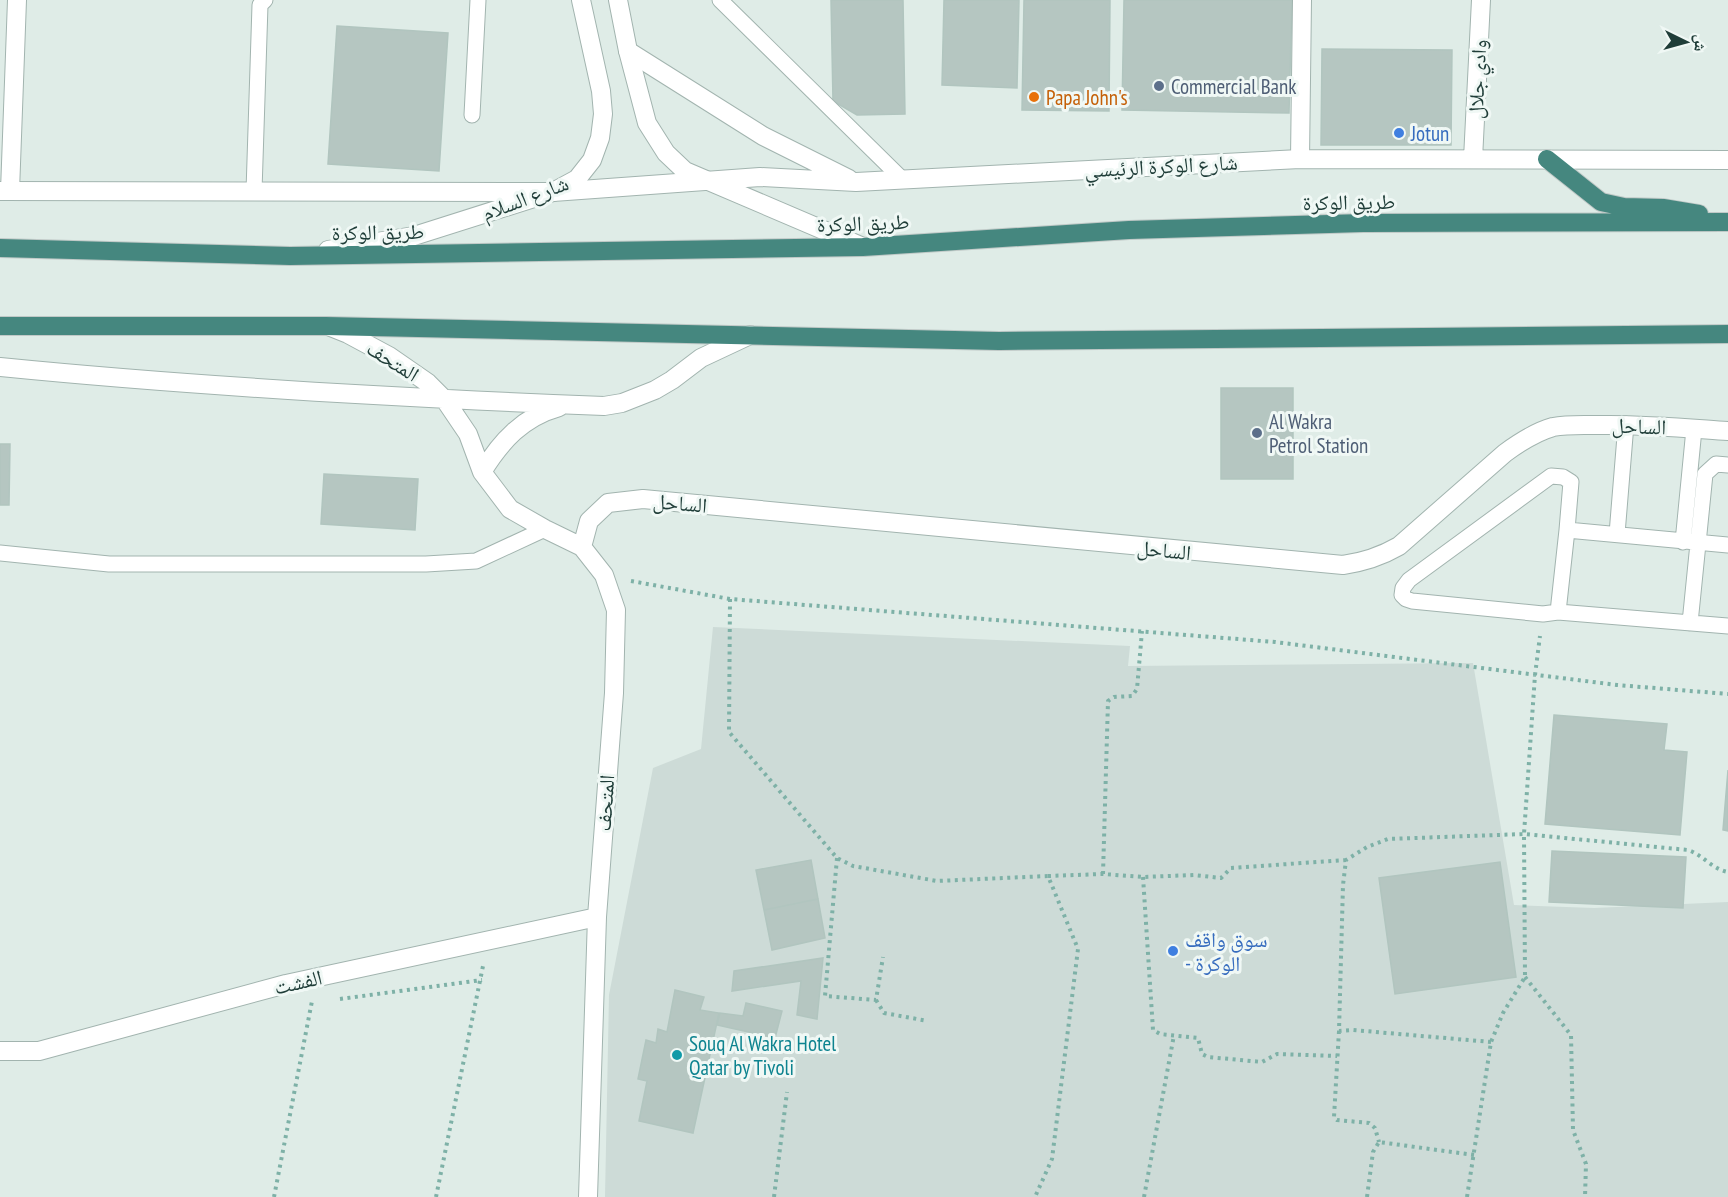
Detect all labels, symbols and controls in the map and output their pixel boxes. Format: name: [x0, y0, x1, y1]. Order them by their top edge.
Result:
north arrow: [1656, 12, 1716, 72]
text: ش: [1690, 34, 1712, 53]
street label: وادي جلال: [1461, 39, 1496, 120]
place label: Commercial Bank: [1171, 73, 1296, 100]
marker: Commercial Bank: [1152, 79, 1166, 93]
place label: Papa John's: [1046, 84, 1128, 111]
marker: Papa John's: [1027, 90, 1041, 104]
place label: Jotun: [1410, 120, 1449, 147]
marker: Jotun: [1392, 126, 1406, 140]
street label: شارع الوكرة الرئيسي: [1084, 149, 1239, 187]
street label: شارع السلام: [478, 169, 573, 228]
street label: طريق الوكرة: [1303, 188, 1395, 216]
street label: طريق الوكرة: [816, 208, 910, 238]
street label: طريق الوكرة: [332, 218, 424, 246]
street label: المتحف: [362, 334, 424, 388]
place label: Al Wakra Petrol Station: [1269, 408, 1368, 459]
street label: الساحل: [1611, 412, 1667, 440]
marker: Al Wakra Petrol Station: [1250, 426, 1264, 440]
street label: الساحل: [652, 487, 708, 519]
street label: الساحل: [1136, 534, 1192, 566]
street label: المتحف: [590, 774, 620, 832]
place label: سوق واقف - الوكرة: [1185, 926, 1268, 977]
marker: سوق واقف - الوكرة: [1166, 944, 1180, 958]
street label: الفشت: [271, 963, 325, 1001]
place label: Souq Al Wakra Hotel Qatar by Tivoli: [689, 1030, 836, 1081]
marker: Souq Al Wakra Hotel Qatar by Tivoli: [670, 1048, 684, 1062]

